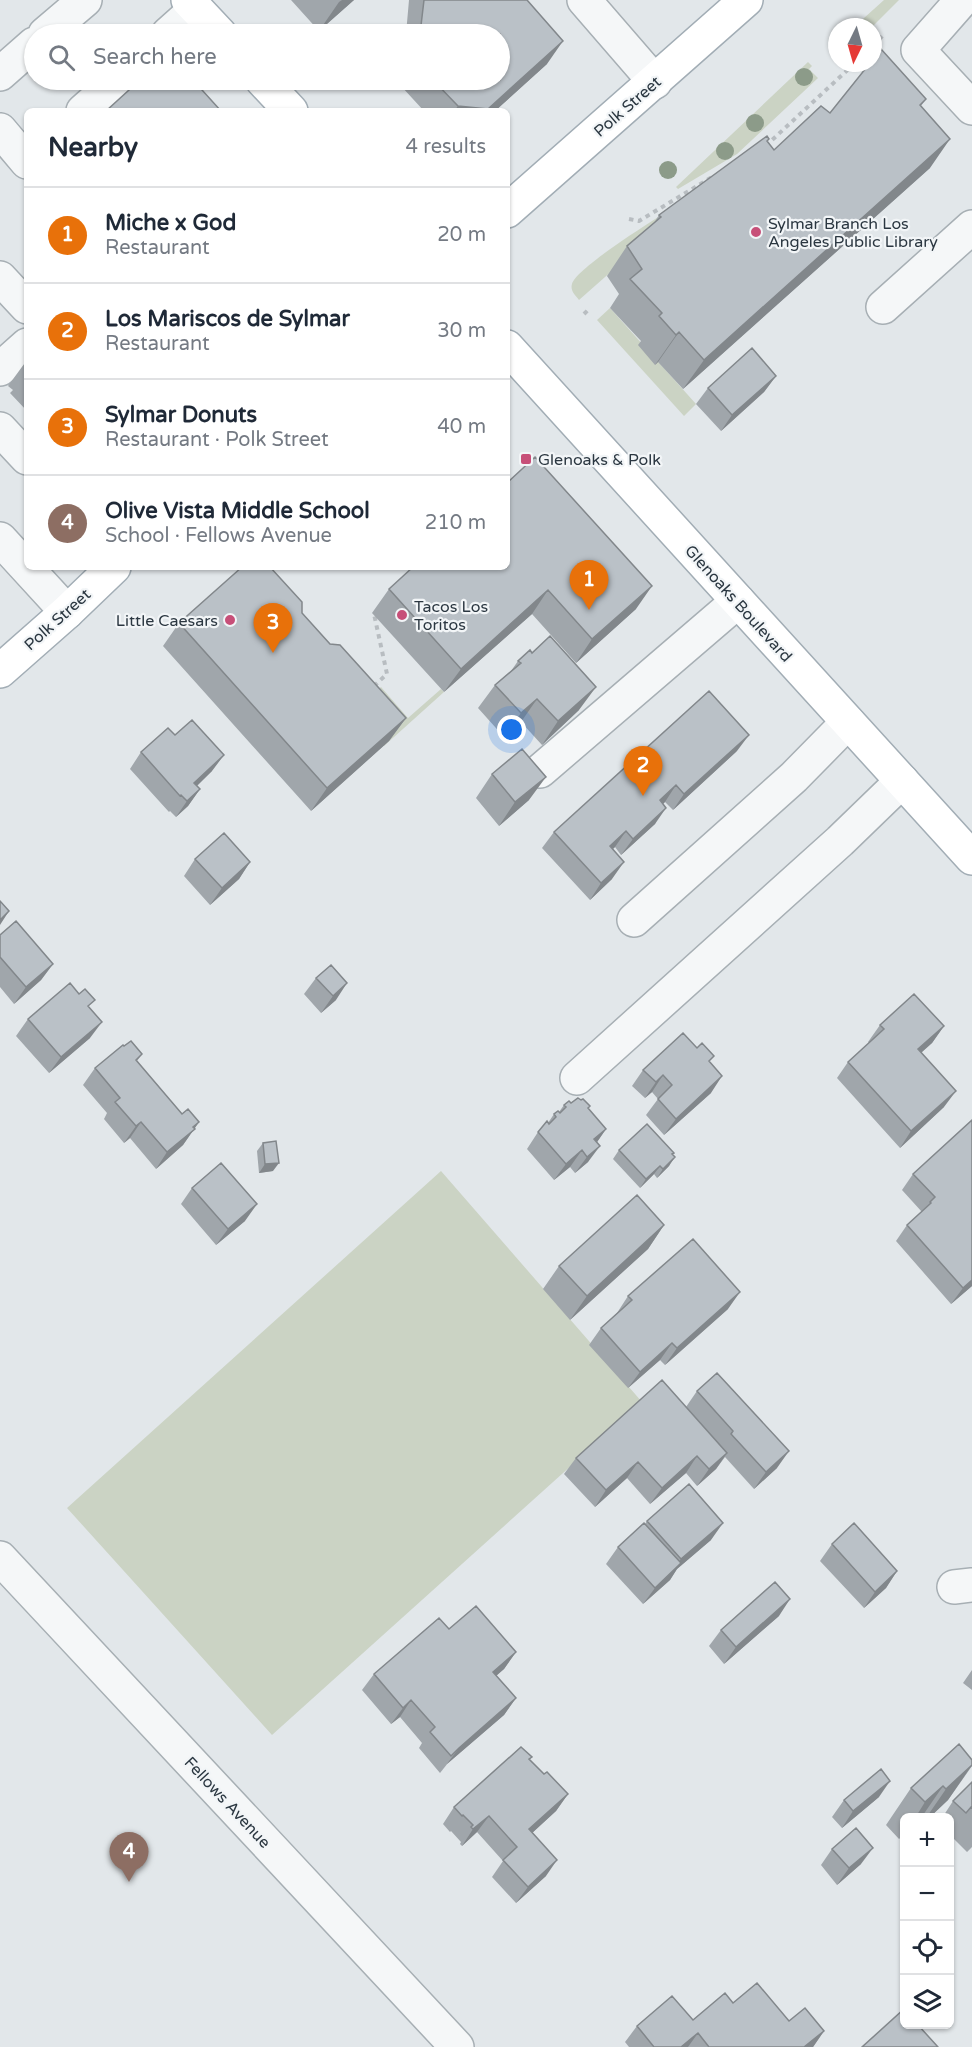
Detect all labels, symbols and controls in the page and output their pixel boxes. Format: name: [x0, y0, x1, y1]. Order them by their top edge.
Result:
north arrow: [828, 18, 882, 72]
search box: [24, 24, 510, 90]
icon: search: [45, 41, 78, 74]
text: Search here: [93, 44, 217, 70]
street label: Polk Street: [590, 72, 665, 141]
text: Nearby: [48, 132, 138, 163]
text: 4 results: [406, 135, 486, 159]
text: Miche x God: [105, 210, 236, 236]
place label: Sylmar Branch Los Angeles Public Library: [768, 214, 938, 252]
text: 1: [61, 223, 74, 247]
text: 20 m: [437, 223, 486, 247]
marker: Sylmar Branch Los Angeles Public Library: [749, 225, 763, 239]
text: Restaurant: [105, 236, 210, 260]
text: Los Mariscos de Sylmar: [105, 306, 350, 332]
text: 2: [61, 319, 74, 343]
text: 30 m: [437, 319, 486, 343]
text: Restaurant: [105, 332, 210, 356]
text: Sylmar Donuts: [105, 402, 257, 428]
text: 3: [61, 415, 74, 439]
text: 40 m: [437, 415, 486, 439]
text: Restaurant · Polk Street: [105, 428, 329, 452]
place label: Glenoaks & Polk: [538, 450, 661, 470]
marker: Glenoaks & Polk: [519, 452, 533, 466]
text: Olive Vista Middle School: [105, 498, 370, 524]
text: 4: [61, 511, 74, 535]
text: 210 m: [425, 511, 486, 535]
text: School · Fellows Avenue: [105, 524, 332, 548]
street label: Glenoaks Boulevard: [680, 541, 796, 666]
pin: 1: [570, 560, 608, 610]
street label: Polk Street: [20, 585, 95, 655]
place label: Tacos Los Toritos: [414, 597, 488, 635]
pin: 3: [254, 604, 292, 653]
marker: Tacos Los Toritos: [395, 608, 409, 622]
place label: Little Caesars: [116, 611, 218, 631]
marker: Little Caesars: [223, 613, 237, 627]
your location: [497, 715, 526, 744]
pin: 2: [624, 746, 662, 796]
street label: Fellows Avenue: [180, 1753, 275, 1852]
map controls: [900, 1813, 954, 2029]
button: +: [900, 1813, 954, 1867]
pin: 4: [110, 1832, 148, 1882]
button: −: [900, 1867, 954, 1921]
button: locate: [900, 1921, 954, 1975]
button: layers: [900, 1975, 954, 2029]

